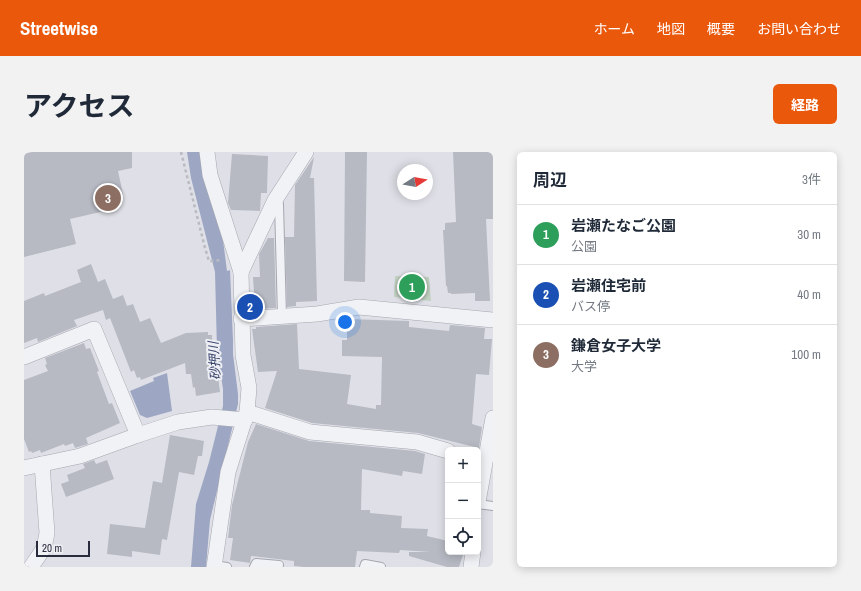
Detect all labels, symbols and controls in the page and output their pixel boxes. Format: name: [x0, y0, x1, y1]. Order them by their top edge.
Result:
text: Streetwise: [20, 15, 98, 41]
text: ホーム: [593, 20, 635, 38]
text: 地図: [657, 20, 685, 38]
text: 概要: [707, 20, 735, 38]
text: お問い合わせ: [757, 20, 841, 38]
button: 経路: [773, 84, 837, 124]
text: アクセス: [24, 87, 135, 125]
north arrow: [397, 164, 433, 200]
text: 周辺: [533, 168, 567, 191]
text: 3件: [802, 171, 821, 188]
pin: 3: [95, 183, 121, 213]
text: 岩瀬たなご公園: [571, 215, 676, 236]
text: 1: [543, 226, 549, 243]
text: 30 m: [797, 226, 821, 243]
text: 公園: [571, 238, 597, 255]
pin: 1: [399, 272, 425, 302]
text: 岩瀬住宅前: [571, 275, 646, 296]
text: 2: [543, 286, 549, 303]
text: 40 m: [797, 286, 821, 303]
pin: 2: [237, 292, 263, 322]
text: バス停: [571, 298, 610, 315]
your location: [335, 312, 355, 332]
text: 鎌倉女子大学: [571, 335, 661, 356]
water label: 砂押川: [205, 339, 224, 381]
text: 3: [543, 346, 549, 363]
text: 100 m: [791, 346, 821, 363]
text: 大学: [571, 358, 597, 375]
map controls: [445, 447, 481, 555]
button: +: [445, 447, 481, 483]
button: −: [445, 483, 481, 519]
button: locate: [445, 519, 481, 555]
scale bar: [36, 539, 90, 558]
text: 20 m: [42, 541, 62, 555]

